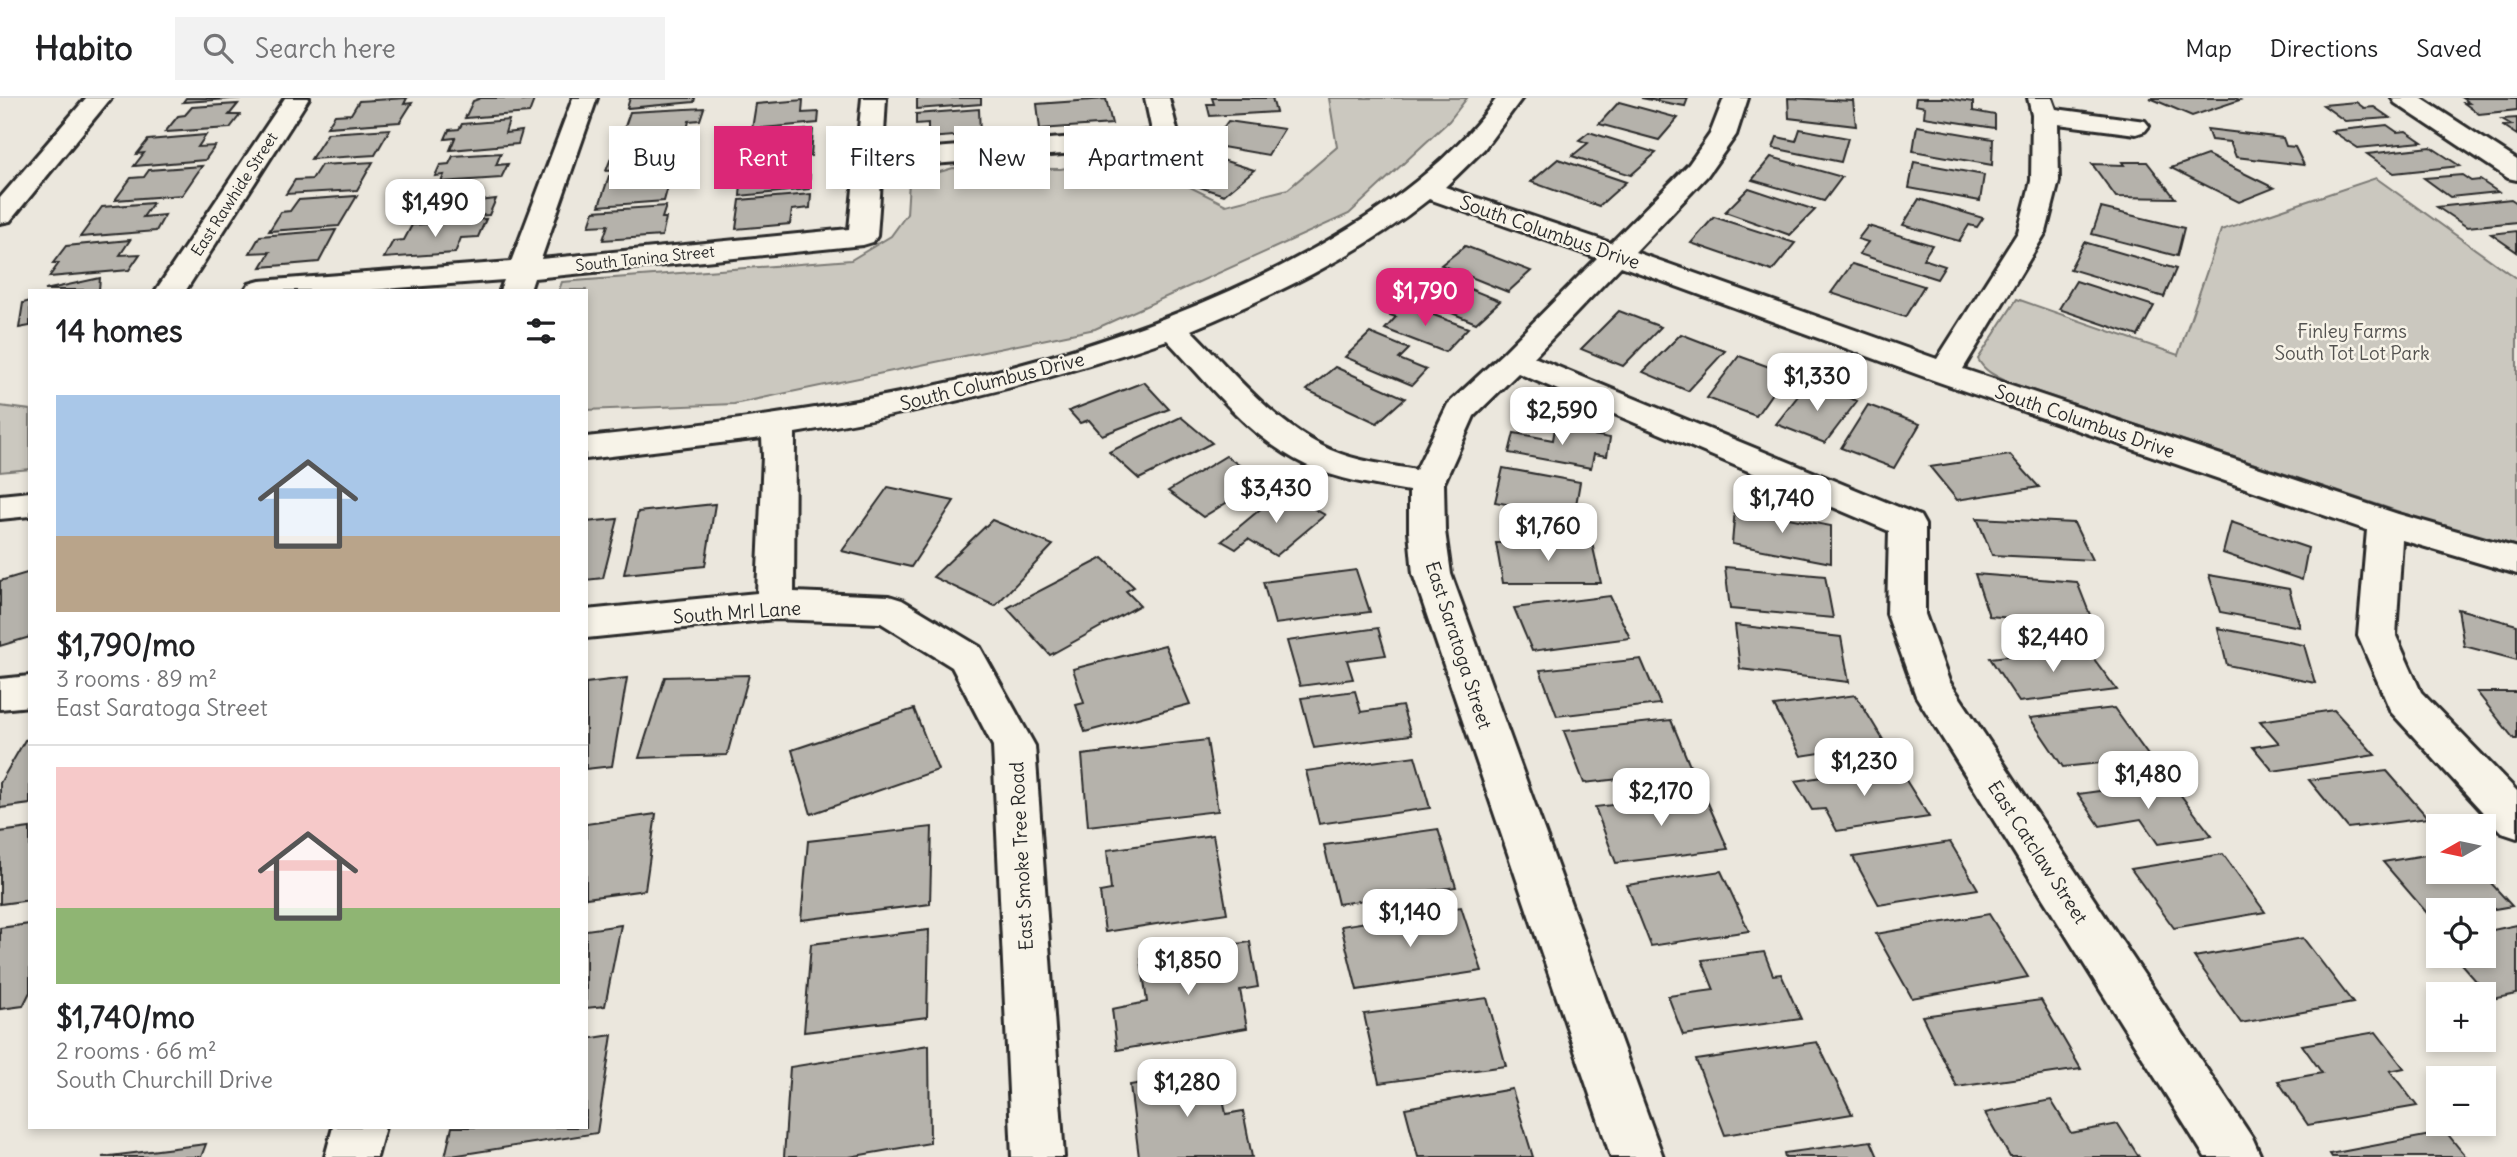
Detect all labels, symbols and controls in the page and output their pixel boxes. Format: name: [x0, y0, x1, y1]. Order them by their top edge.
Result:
search box: [175, 17, 665, 80]
text: Habito: [35, 27, 133, 69]
icon: search: [199, 29, 237, 67]
text: Search here: [255, 32, 396, 65]
text: Map: [2185, 33, 2232, 63]
text: Directions: [2270, 33, 2378, 63]
text: Saved: [2416, 33, 2482, 63]
chip: Buy: [609, 126, 700, 189]
chip: Rent: [714, 126, 812, 189]
chip: Filters: [826, 126, 940, 189]
chip: New: [954, 126, 1050, 189]
chip: Apartment: [1064, 126, 1228, 189]
street label: East Rawhide Street: [186, 128, 282, 260]
pin: $1,490: [378, 180, 492, 239]
text: $1,490: [401, 187, 469, 216]
street label: South Columbus Drive: [1457, 190, 1643, 274]
street label: South Tanina Street: [574, 241, 716, 275]
pin: $1,790: [1368, 268, 1482, 328]
text: $1,790: [1392, 276, 1458, 305]
text: 14 homes: [56, 312, 183, 350]
icon: filters: [522, 312, 560, 350]
park label: Finley Farms South Tot Lot Park: [2274, 319, 2430, 365]
street label: South Columbus Drive: [897, 347, 1087, 415]
pin: $1,330: [1760, 354, 1874, 413]
text: $1,330: [1783, 361, 1851, 390]
street label: South Columbus Drive: [1992, 379, 2178, 463]
pin: $2,590: [1505, 388, 1619, 447]
text: $2,590: [1526, 395, 1598, 424]
icon: home: [245, 441, 371, 567]
pin: $3,430: [1219, 466, 1333, 525]
text: $3,430: [1240, 473, 1312, 502]
pin: $1,740: [1725, 476, 1839, 535]
text: $1,740: [1749, 483, 1815, 512]
pin: $1,760: [1491, 504, 1605, 563]
text: $1,760: [1515, 511, 1581, 540]
street label: East Saratoga Street: [1421, 558, 1497, 732]
street label: South Mrl Lane: [672, 596, 802, 628]
pin: $2,440: [1996, 614, 2110, 674]
text: $2,440: [2017, 622, 2089, 651]
text: $1,790/mo: [56, 626, 195, 664]
text: 3 rooms · 89 m²: [56, 664, 217, 693]
text: East Saratoga Street: [56, 693, 268, 722]
pin: $1,230: [1807, 738, 1921, 798]
text: $1,230: [1830, 746, 1898, 775]
pin: $1,480: [2091, 752, 2205, 811]
text: $1,480: [2114, 759, 2182, 788]
street label: East Smoke Tree Road: [1004, 761, 1038, 951]
pin: $2,170: [1604, 768, 1718, 828]
text: $2,170: [1629, 776, 1693, 805]
street label: East Catclaw Street: [1983, 776, 2093, 928]
icon: home: [245, 813, 371, 939]
north arrow: [2426, 814, 2496, 884]
map controls: [2426, 814, 2496, 1136]
pin: $1,140: [1353, 890, 1467, 949]
text: $1,140: [1379, 897, 1441, 926]
button: locate: [2426, 898, 2496, 968]
pin: $1,850: [1131, 937, 1245, 997]
text: $1,850: [1154, 945, 1222, 974]
button: +: [2426, 982, 2496, 1052]
text: $1,740/mo: [56, 998, 195, 1036]
text: 2 rooms · 66 m²: [56, 1036, 217, 1065]
pin: $1,280: [1130, 1060, 1244, 1119]
text: South Churchill Drive: [56, 1065, 273, 1094]
button: −: [2426, 1066, 2496, 1136]
text: $1,280: [1153, 1067, 1221, 1096]

